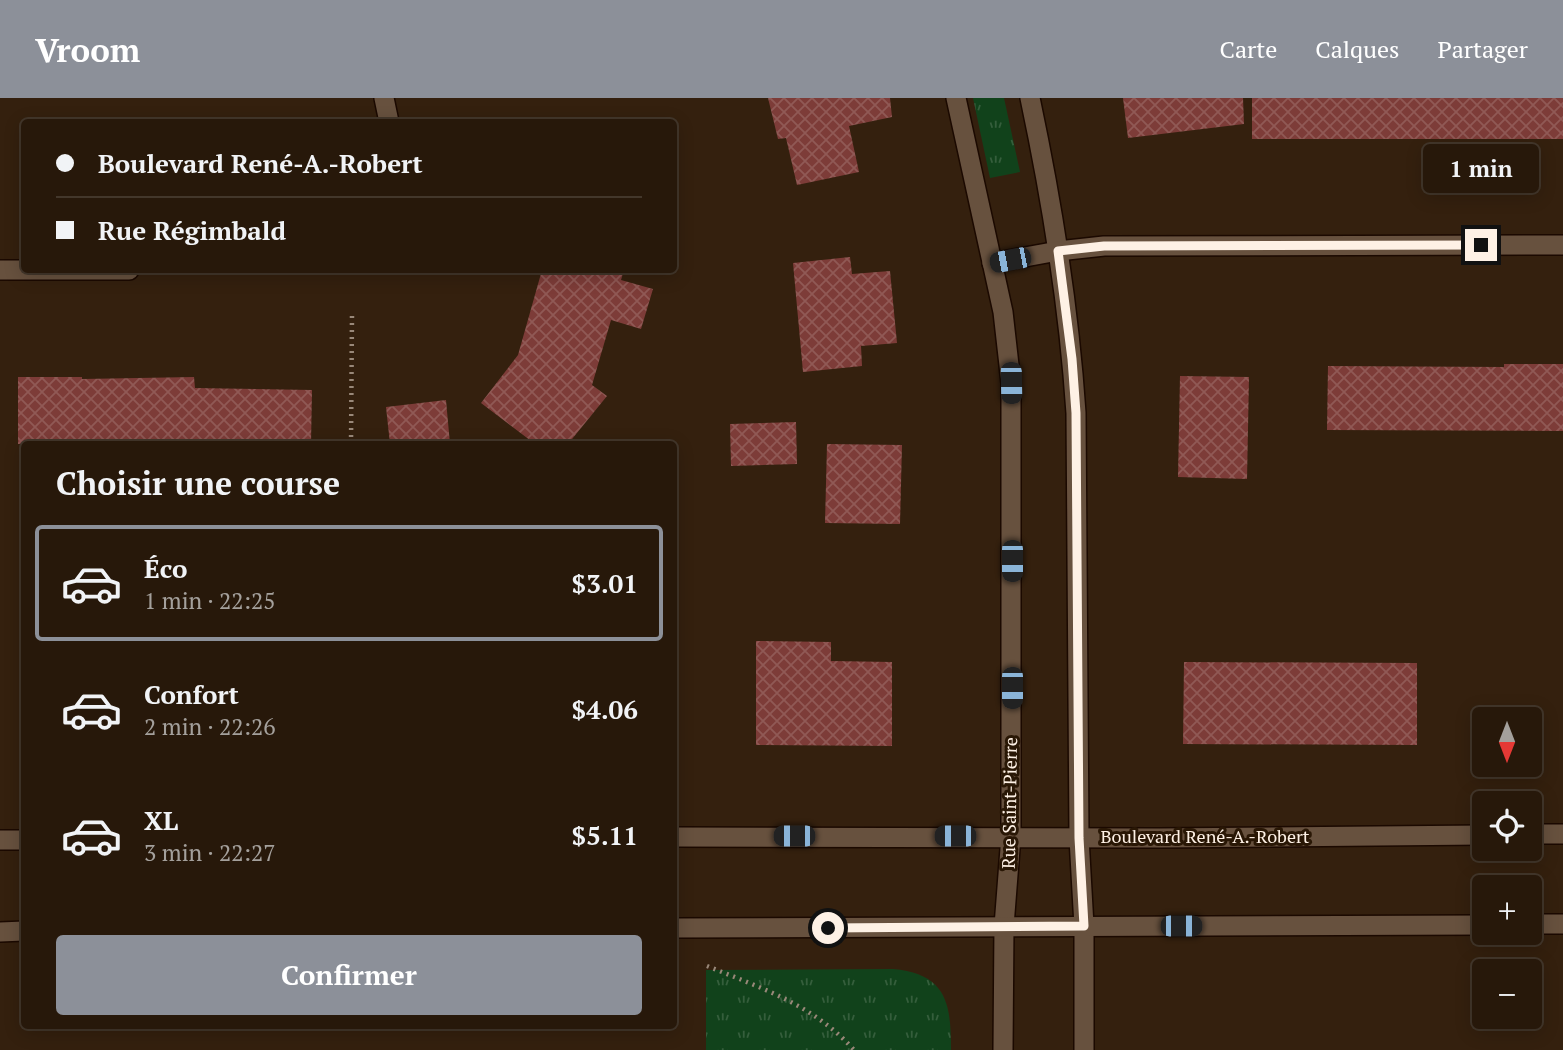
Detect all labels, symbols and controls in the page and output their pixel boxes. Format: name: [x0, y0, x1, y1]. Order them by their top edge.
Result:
text: Vroom: [35, 28, 140, 71]
text: Carte: [1219, 33, 1277, 65]
text: Calques: [1315, 33, 1399, 65]
text: Partager: [1437, 33, 1528, 65]
callout: 1 min: [1423, 144, 1539, 192]
text: Boulevard René-A.-Robert: [98, 146, 423, 180]
text: 1 min: [1450, 153, 1512, 184]
text: Rue Régimbald: [98, 213, 286, 247]
route end: [1465, 229, 1497, 261]
car: [988, 246, 1033, 274]
car: [1001, 362, 1022, 404]
text: Choisir une course: [56, 462, 340, 504]
car: [1002, 540, 1023, 582]
text: Éco: [144, 551, 187, 585]
icon: car: [60, 552, 123, 615]
text: $3.01: [572, 566, 638, 600]
text: 1 min · 22:25: [144, 585, 276, 616]
car: [1002, 667, 1023, 709]
text: Confort: [144, 677, 239, 711]
icon: car: [60, 678, 123, 741]
text: $4.06: [572, 692, 638, 726]
north arrow: [1472, 707, 1542, 777]
map controls: [1472, 707, 1542, 1029]
text: 2 min · 22:26: [144, 711, 276, 742]
street label: Rue Saint-Pierre: [996, 737, 1022, 869]
button: locate: [1472, 791, 1542, 861]
text: XL: [144, 803, 178, 837]
icon: car: [60, 804, 123, 867]
text: $5.11: [572, 818, 638, 852]
street label: Boulevard René-A.-Robert: [1100, 824, 1310, 848]
car: [774, 826, 816, 847]
car: [935, 826, 977, 847]
text: 3 min · 22:27: [144, 837, 276, 868]
button: +: [1472, 875, 1542, 945]
route start: [812, 912, 844, 944]
car: [1161, 916, 1203, 937]
button: Confirmer: [56, 935, 642, 1015]
button: −: [1472, 959, 1542, 1029]

